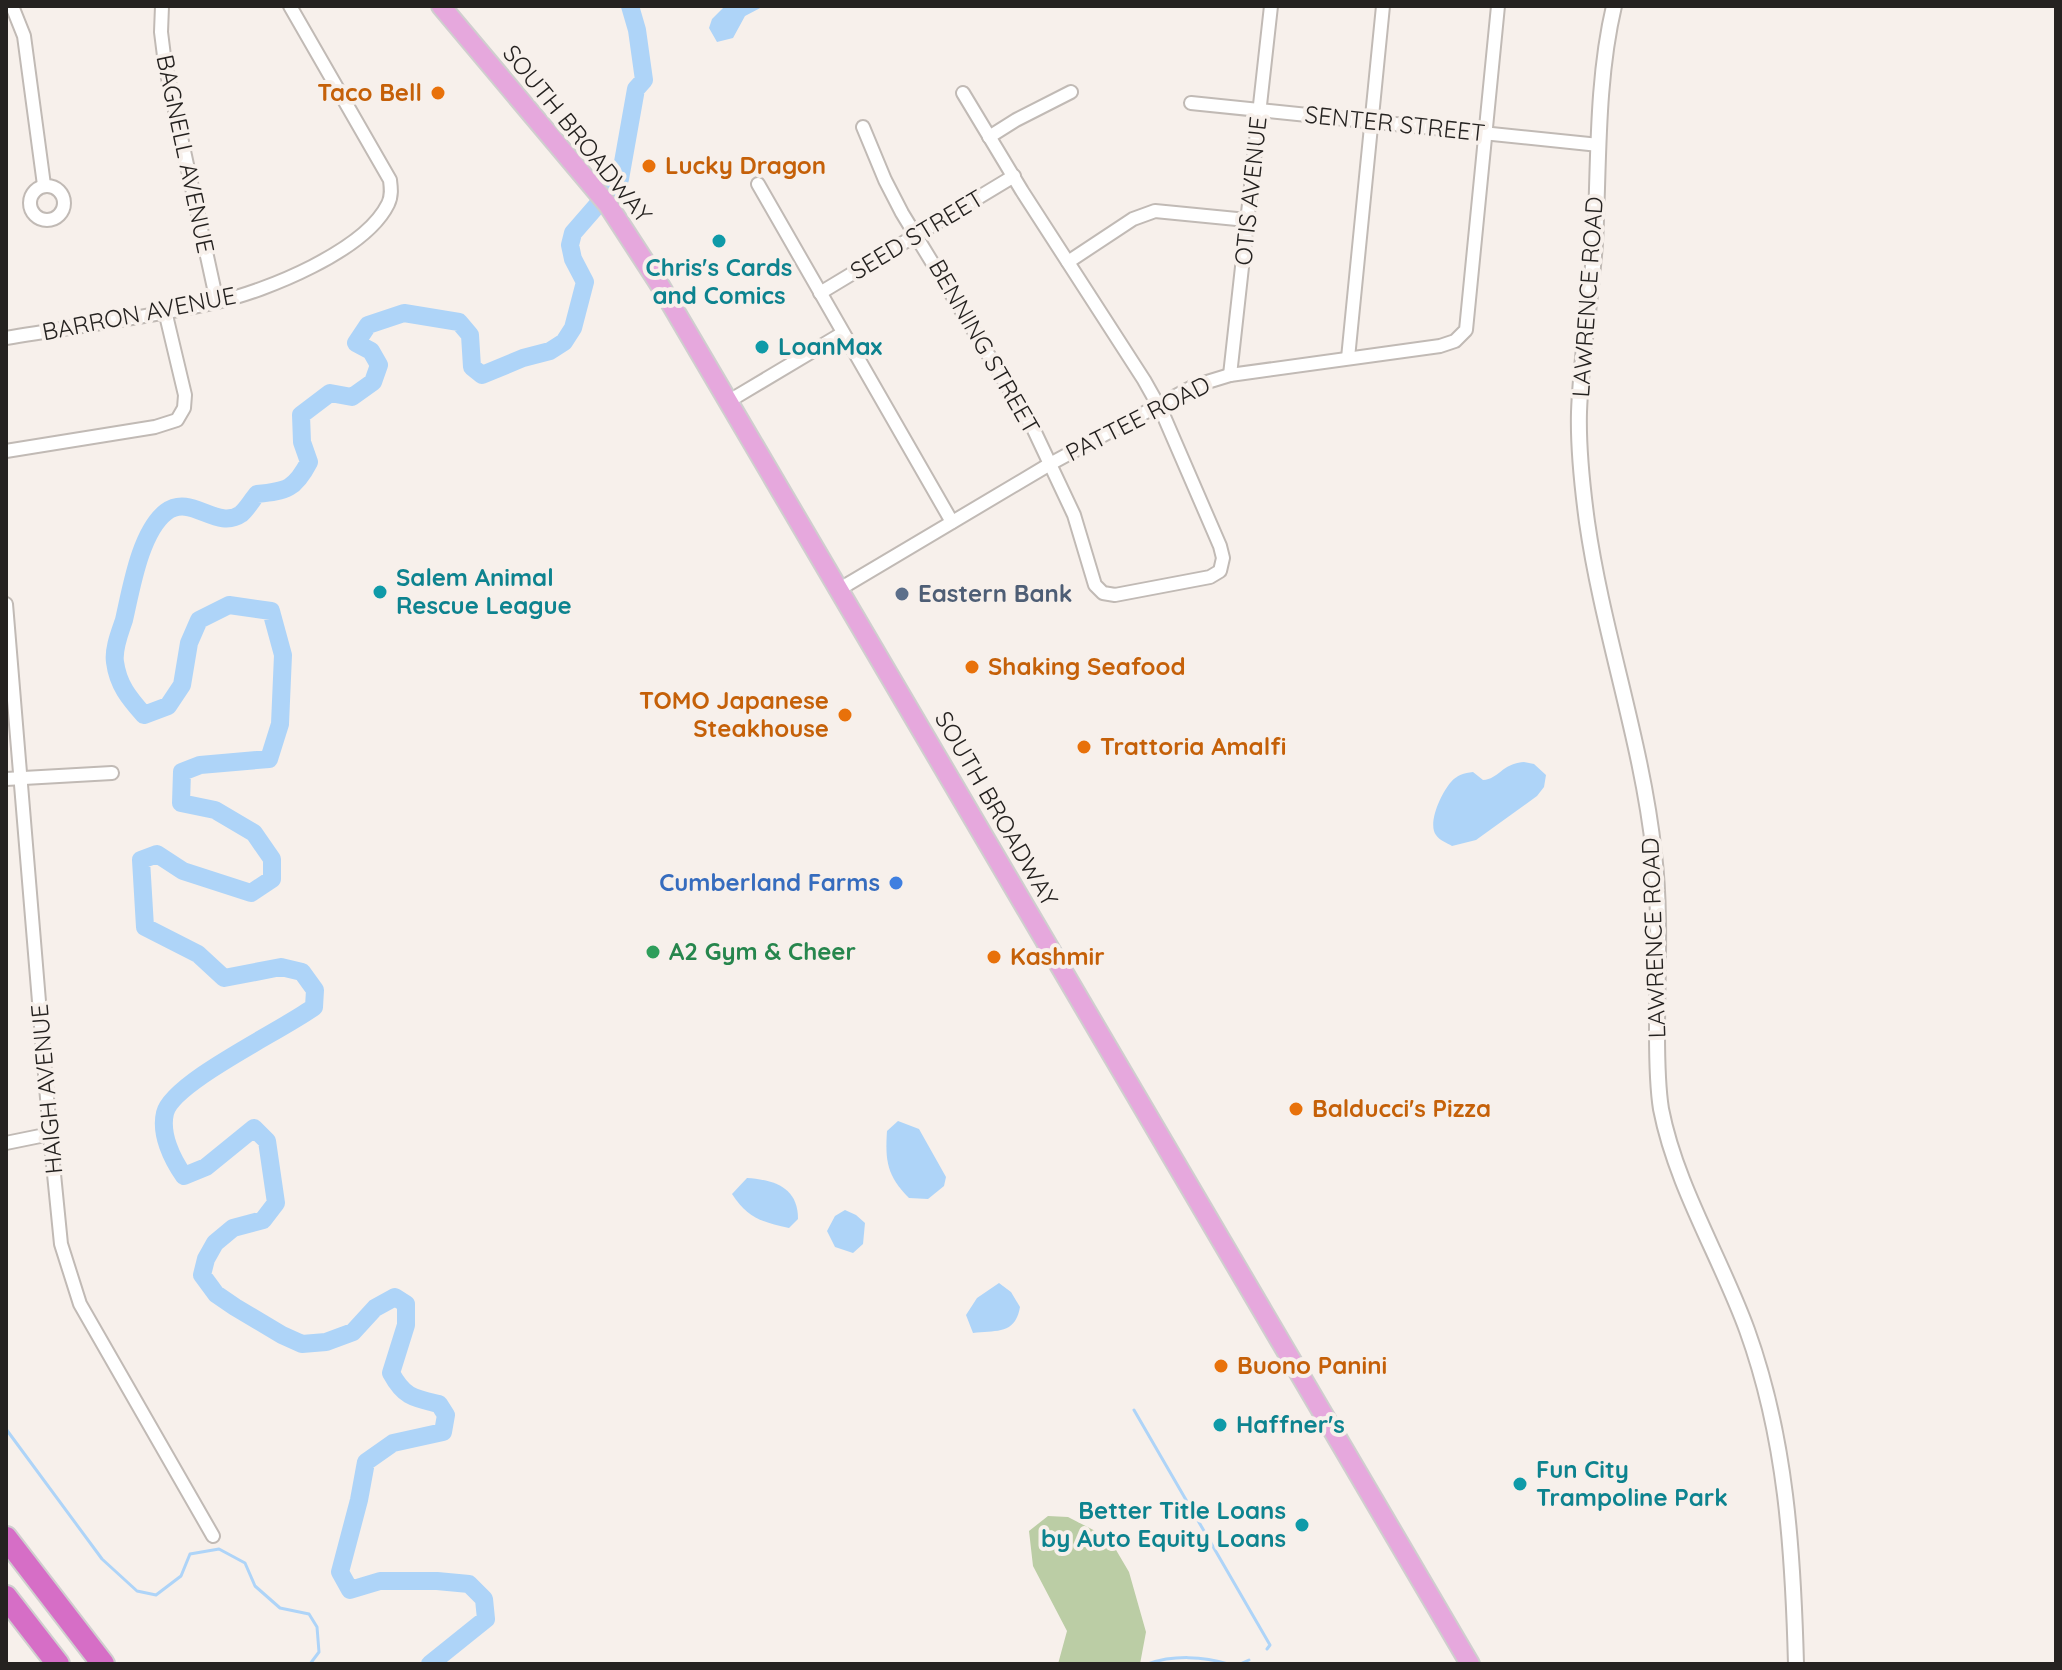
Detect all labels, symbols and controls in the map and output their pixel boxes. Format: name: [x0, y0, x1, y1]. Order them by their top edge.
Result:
street label: SOUTH BROADWAY: [497, 38, 659, 228]
street label: BAGNELL AVENUE: [150, 52, 222, 256]
place label: Taco Bell: [317, 77, 422, 107]
marker: Taco Bell: [429, 84, 447, 102]
street label: SENTER STREET: [1303, 99, 1487, 147]
street label: OTIS AVENUE: [1227, 115, 1273, 267]
place label: Lucky Dragon: [665, 150, 826, 180]
marker: Lucky Dragon: [640, 157, 658, 175]
street label: SEED STREET: [844, 183, 989, 286]
street label: LAWRENCE ROAD: [1565, 196, 1609, 398]
marker: Chris's Cards and Comics: [710, 232, 728, 250]
place label: Chris's Cards and Comics: [646, 252, 792, 310]
street label: BENNING STREET: [923, 254, 1047, 439]
street label: BARRON AVENUE: [39, 280, 238, 347]
place label: LoanMax: [778, 331, 883, 361]
marker: LoanMax: [753, 338, 771, 356]
street label: PATTEE ROAD: [1060, 369, 1215, 467]
place label: Salem Animal Rescue League: [396, 562, 572, 620]
place label: Eastern Bank: [918, 578, 1072, 608]
marker: Salem Animal Rescue League: [371, 583, 389, 601]
marker: Eastern Bank: [893, 585, 911, 603]
place label: Shaking Seafood: [988, 651, 1186, 681]
marker: Shaking Seafood: [963, 658, 981, 676]
place label: TOMO Japanese Steakhouse: [639, 685, 829, 743]
marker: TOMO Japanese Steakhouse: [836, 706, 854, 724]
street label: SOUTH BROADWAY: [929, 706, 1065, 911]
place label: Trattoria Amalfi: [1100, 731, 1286, 761]
marker: Trattoria Amalfi: [1075, 738, 1093, 756]
street label: LAWRENCE ROAD: [1635, 837, 1671, 1039]
place label: Cumberland Farms: [659, 867, 880, 897]
marker: Cumberland Farms: [887, 874, 905, 892]
place label: A2 Gym & Cheer: [669, 936, 856, 966]
place label: Kashmir: [1010, 941, 1105, 971]
marker: A2 Gym & Cheer: [644, 943, 662, 961]
marker: Kashmir: [985, 948, 1003, 966]
street label: HAIGH AVENUE: [24, 1003, 68, 1175]
place label: Balducci's Pizza: [1312, 1093, 1491, 1123]
marker: Balducci's Pizza: [1287, 1100, 1305, 1118]
place label: Buono Panini: [1237, 1350, 1387, 1380]
marker: Buono Panini: [1212, 1357, 1230, 1375]
place label: Haffner's: [1236, 1409, 1345, 1439]
marker: Haffner's: [1211, 1416, 1229, 1434]
place label: Fun City Trampoline Park: [1536, 1454, 1728, 1512]
marker: Fun City Trampoline Park: [1511, 1475, 1529, 1493]
place label: Better Title Loans by Auto Equity Loans: [1041, 1495, 1286, 1553]
marker: Better Title Loans by Auto Equity Loans: [1293, 1516, 1311, 1534]

